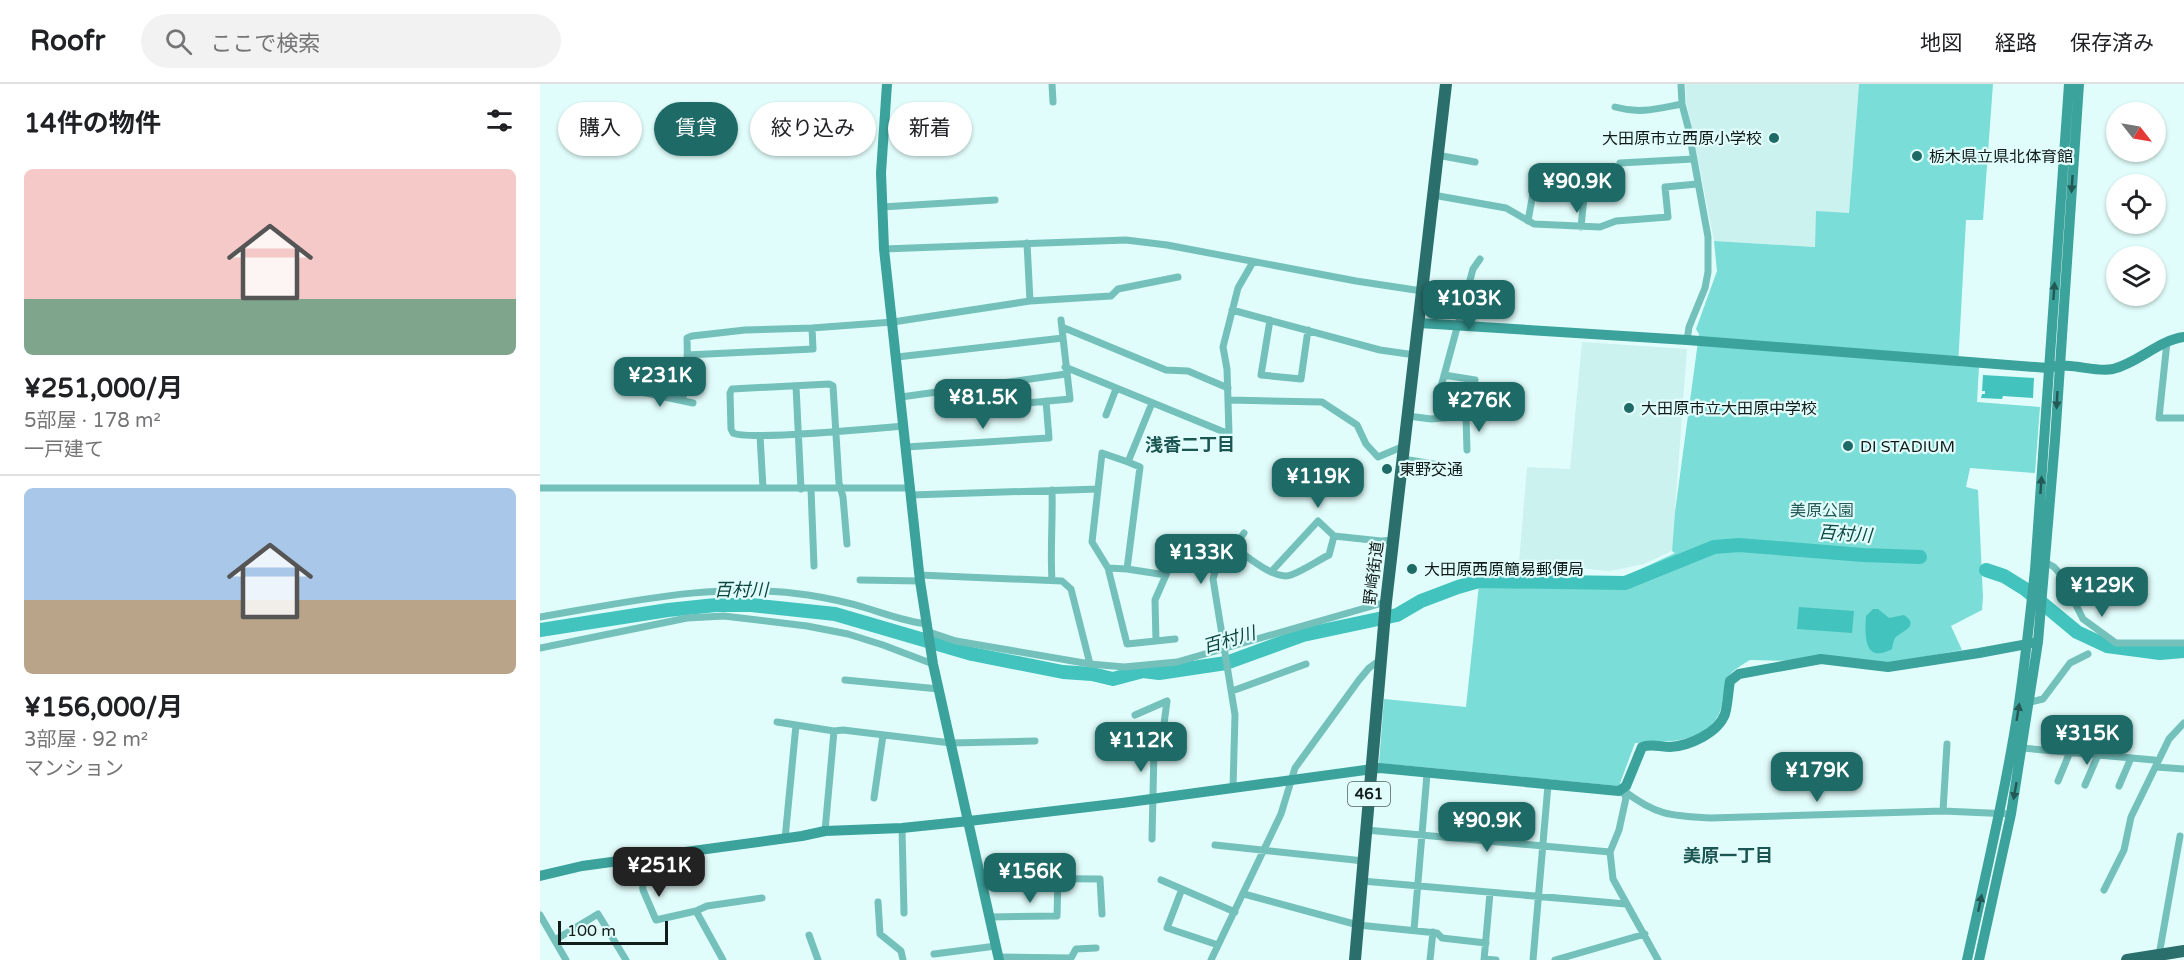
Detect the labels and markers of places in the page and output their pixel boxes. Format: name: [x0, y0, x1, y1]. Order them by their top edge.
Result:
place label: 大田原市立西原小学校: [1602, 129, 1762, 149]
marker: 大田原市立西原小学校: [1767, 131, 1781, 145]
place label: 栃木県立県北体育館: [1929, 147, 2073, 167]
marker: 栃木県立県北体育館: [1910, 149, 1924, 163]
pin: ¥90.9K: [1528, 163, 1626, 214]
pin: ¥103K: [1427, 280, 1511, 331]
pin: ¥231K: [618, 357, 702, 408]
pin: ¥81.5K: [934, 379, 1032, 430]
pin: ¥276K: [1437, 382, 1521, 433]
place label: 大田原市立大田原中学校: [1641, 399, 1817, 419]
marker: 大田原市立大田原中学校: [1622, 401, 1636, 415]
place label: DI STADIUM: [1860, 437, 1955, 457]
marker: DI STADIUM: [1841, 439, 1855, 453]
pin: ¥119K: [1276, 458, 1360, 509]
place label: 東野交通: [1399, 460, 1463, 480]
marker: 東野交通: [1380, 462, 1394, 476]
pin: ¥133K: [1159, 534, 1243, 585]
place label: 大田原西原簡易郵便局: [1424, 560, 1584, 580]
marker: 大田原西原簡易郵便局: [1405, 562, 1419, 576]
pin: ¥129K: [2060, 567, 2144, 618]
pin: ¥315K: [2045, 715, 2129, 766]
pin: ¥112K: [1099, 722, 1183, 773]
pin: ¥179K: [1775, 752, 1859, 803]
pin: ¥90.9K: [1438, 802, 1536, 853]
pin: ¥251K: [617, 847, 701, 898]
pin: ¥156K: [988, 853, 1072, 904]

